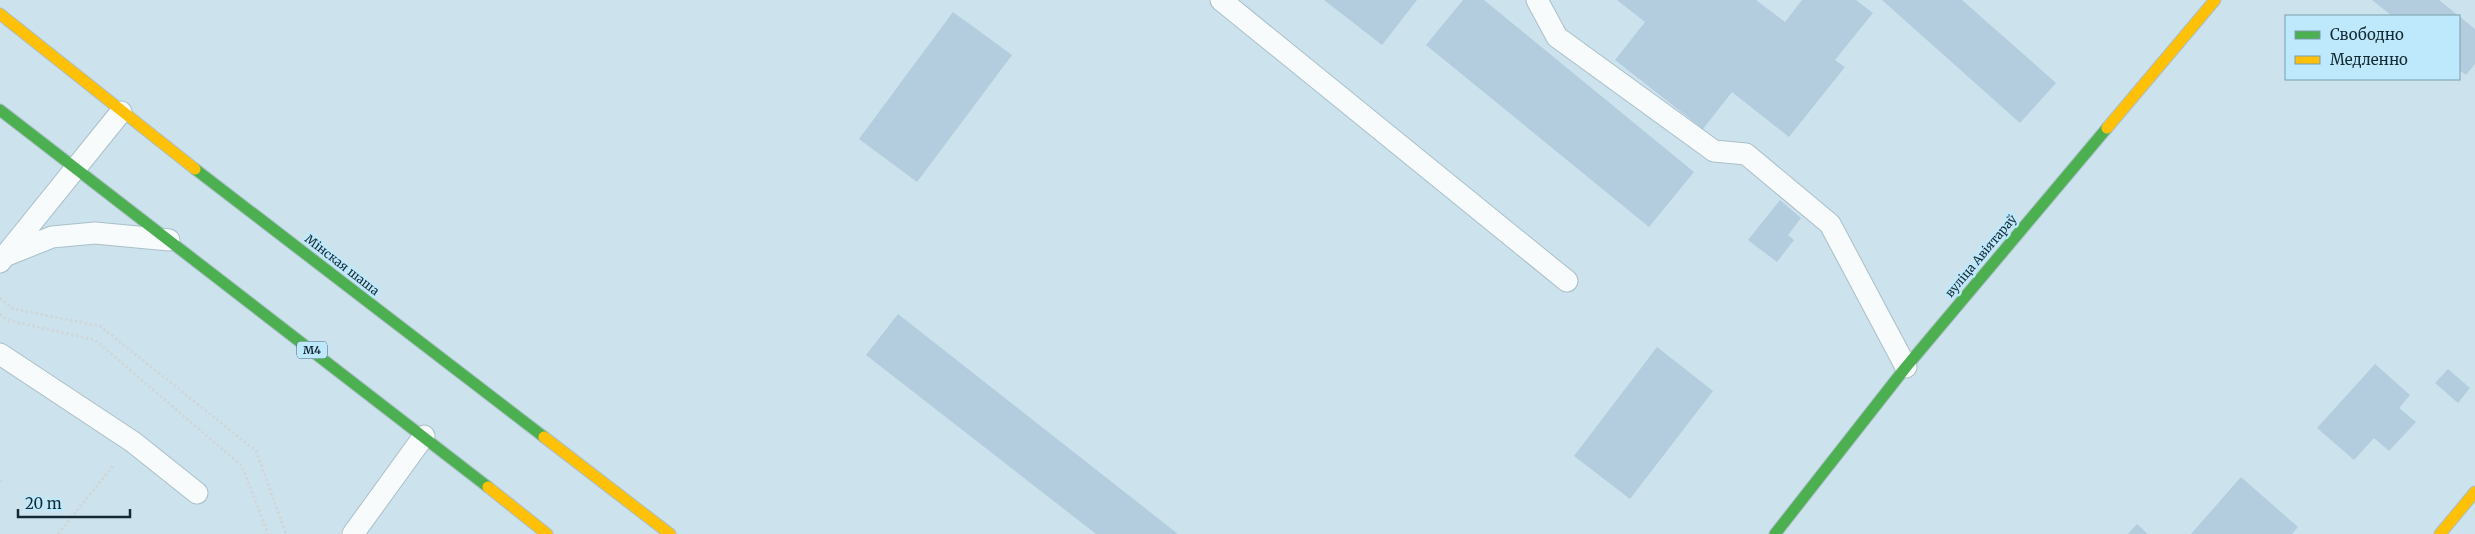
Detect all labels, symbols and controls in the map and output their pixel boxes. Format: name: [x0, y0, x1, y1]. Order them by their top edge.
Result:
legend: [2285, 15, 2460, 80]
text: Свободно: [2330, 25, 2404, 44]
text: Медленно: [2330, 50, 2408, 69]
street label: вуліца Авіятараў: [1942, 211, 2019, 300]
street label: Мінская шаша: [302, 231, 383, 299]
road number: М4: [297, 342, 327, 358]
scale bar: [18, 486, 130, 518]
text: 20 m: [25, 494, 62, 513]

